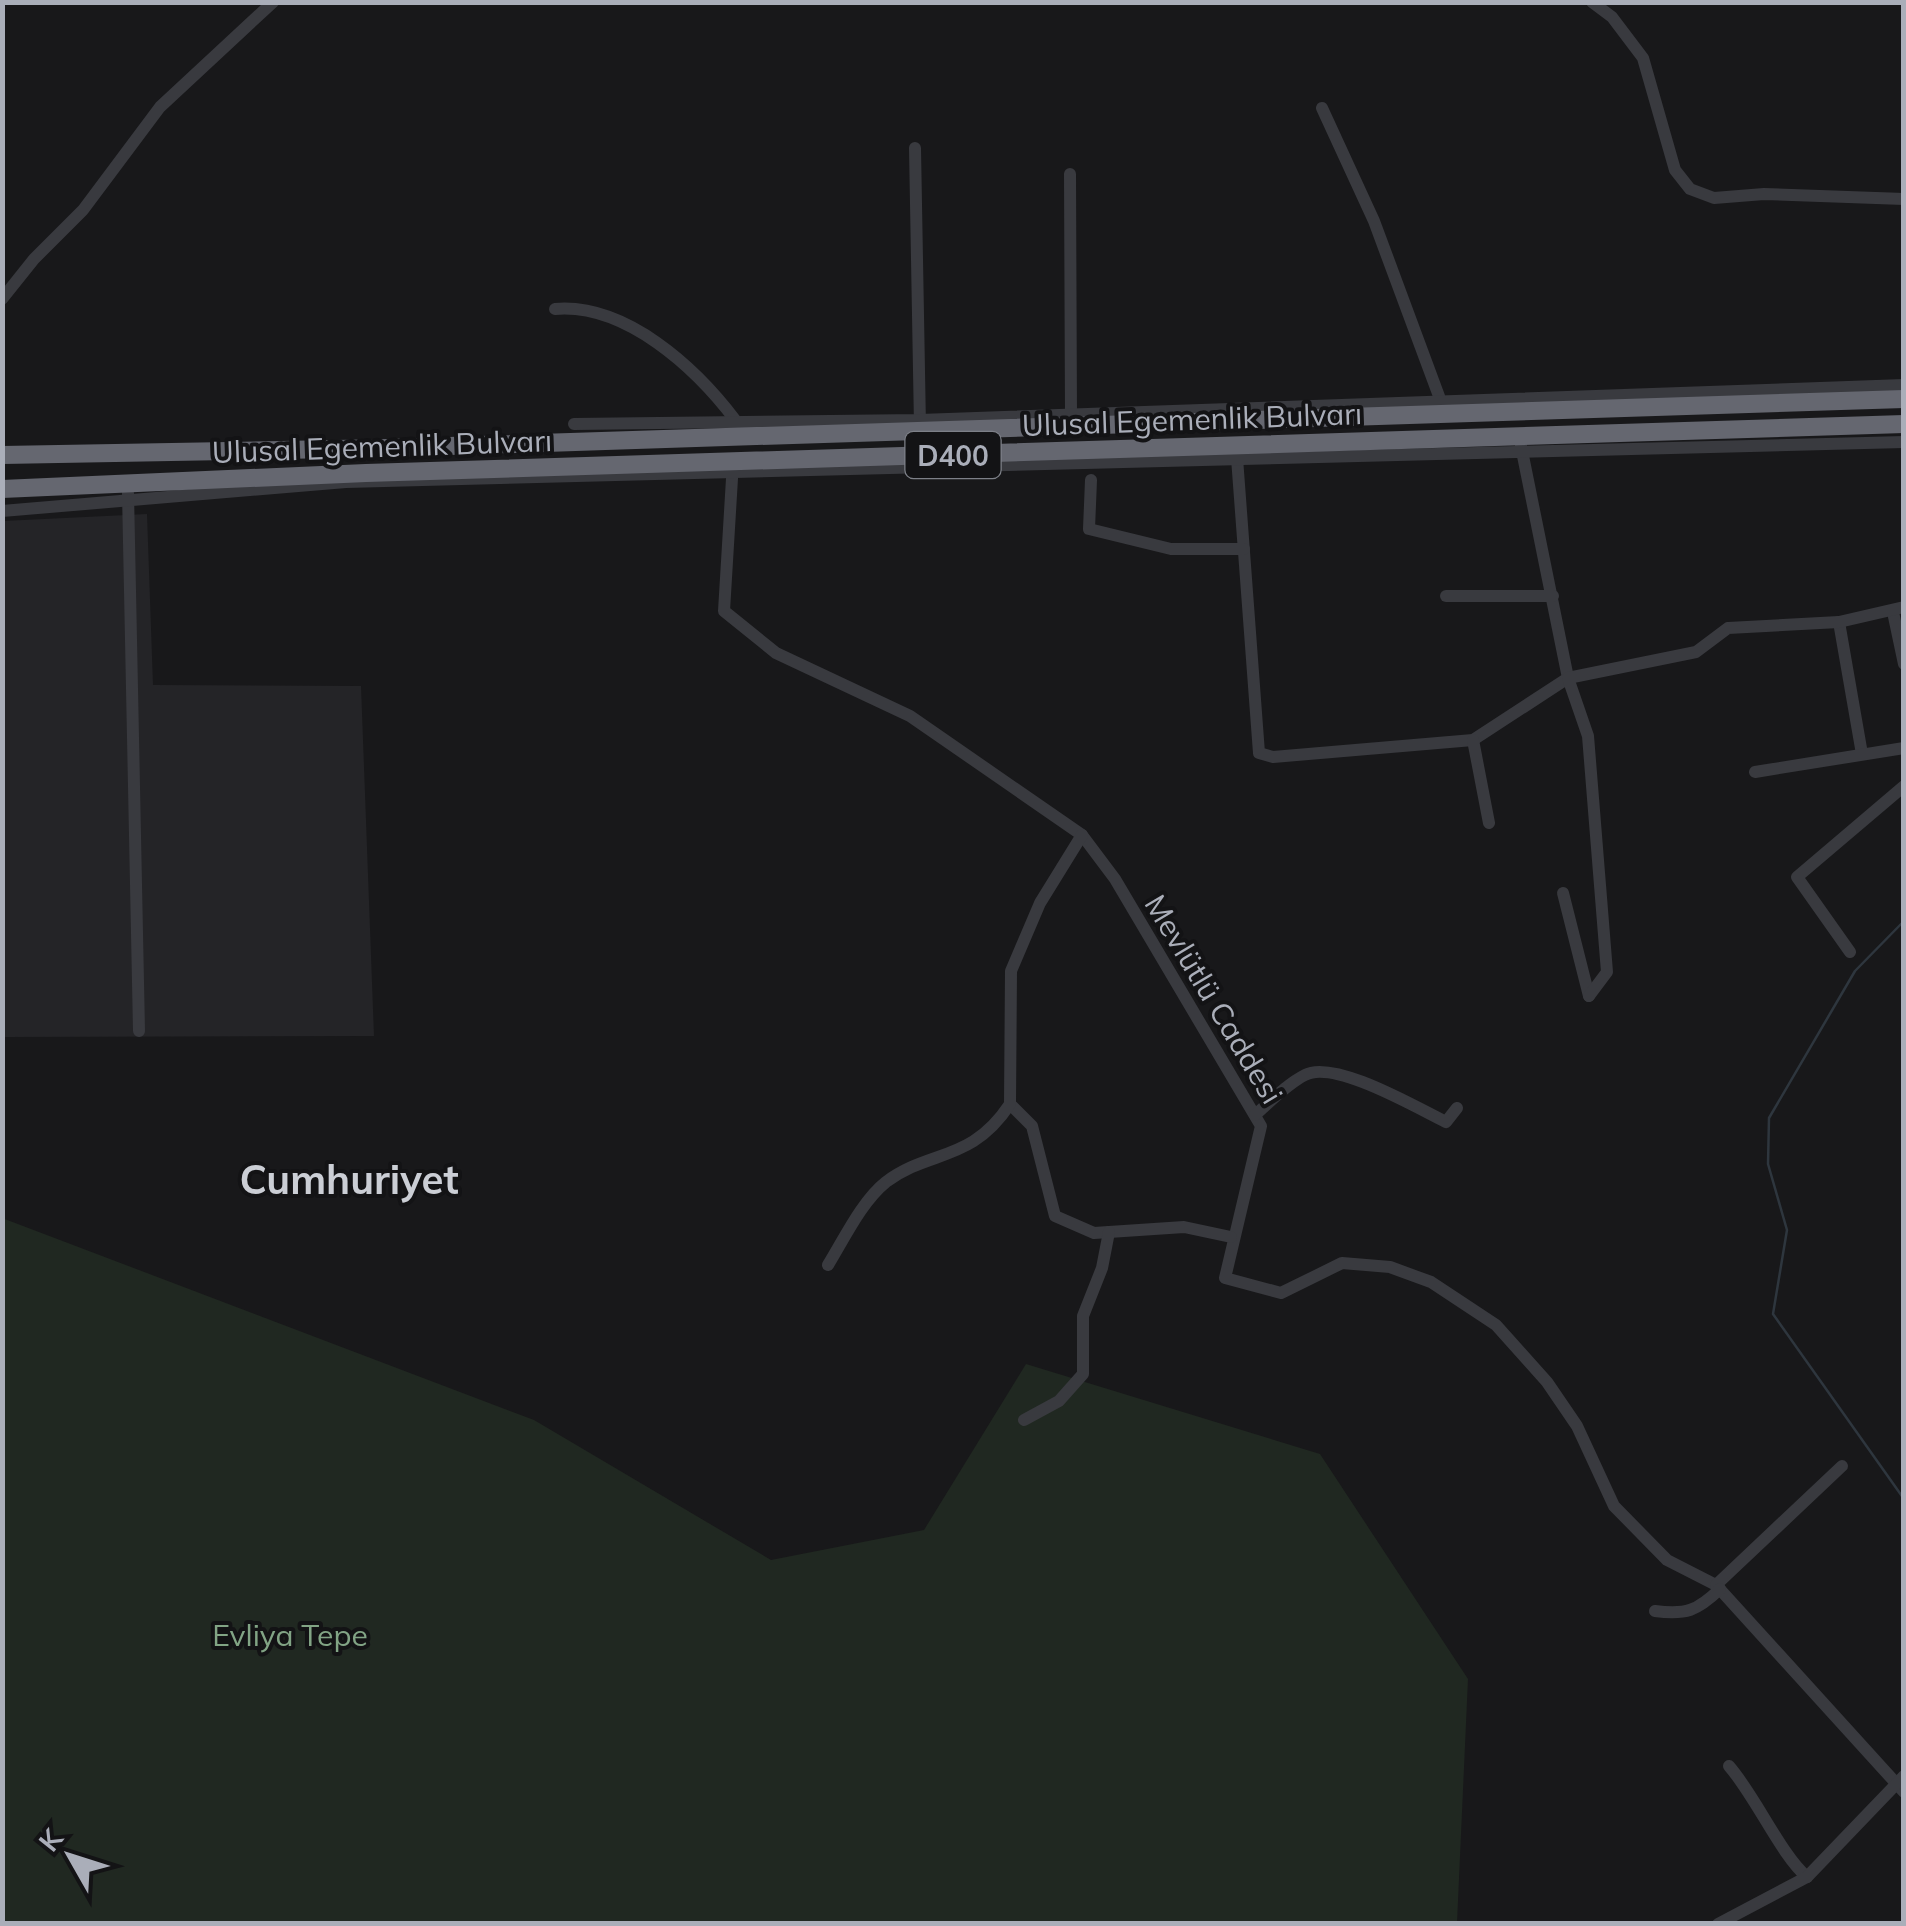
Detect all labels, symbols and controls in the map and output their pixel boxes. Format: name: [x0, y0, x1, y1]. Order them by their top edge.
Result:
street label: Ulusal Egemenlik Bulvarı: [1021, 394, 1363, 444]
street label: Ulusal Egemenlik Bulvarı: [211, 421, 553, 471]
road number: D400: [906, 432, 1000, 478]
street label: Mevlütlü Caddesi: [1137, 887, 1291, 1111]
district label: Cumhuriyet: [239, 1154, 459, 1204]
park label: Evliya Tepe: [212, 1616, 368, 1654]
north arrow: [20, 1806, 120, 1906]
text: K: [31, 1821, 70, 1858]

